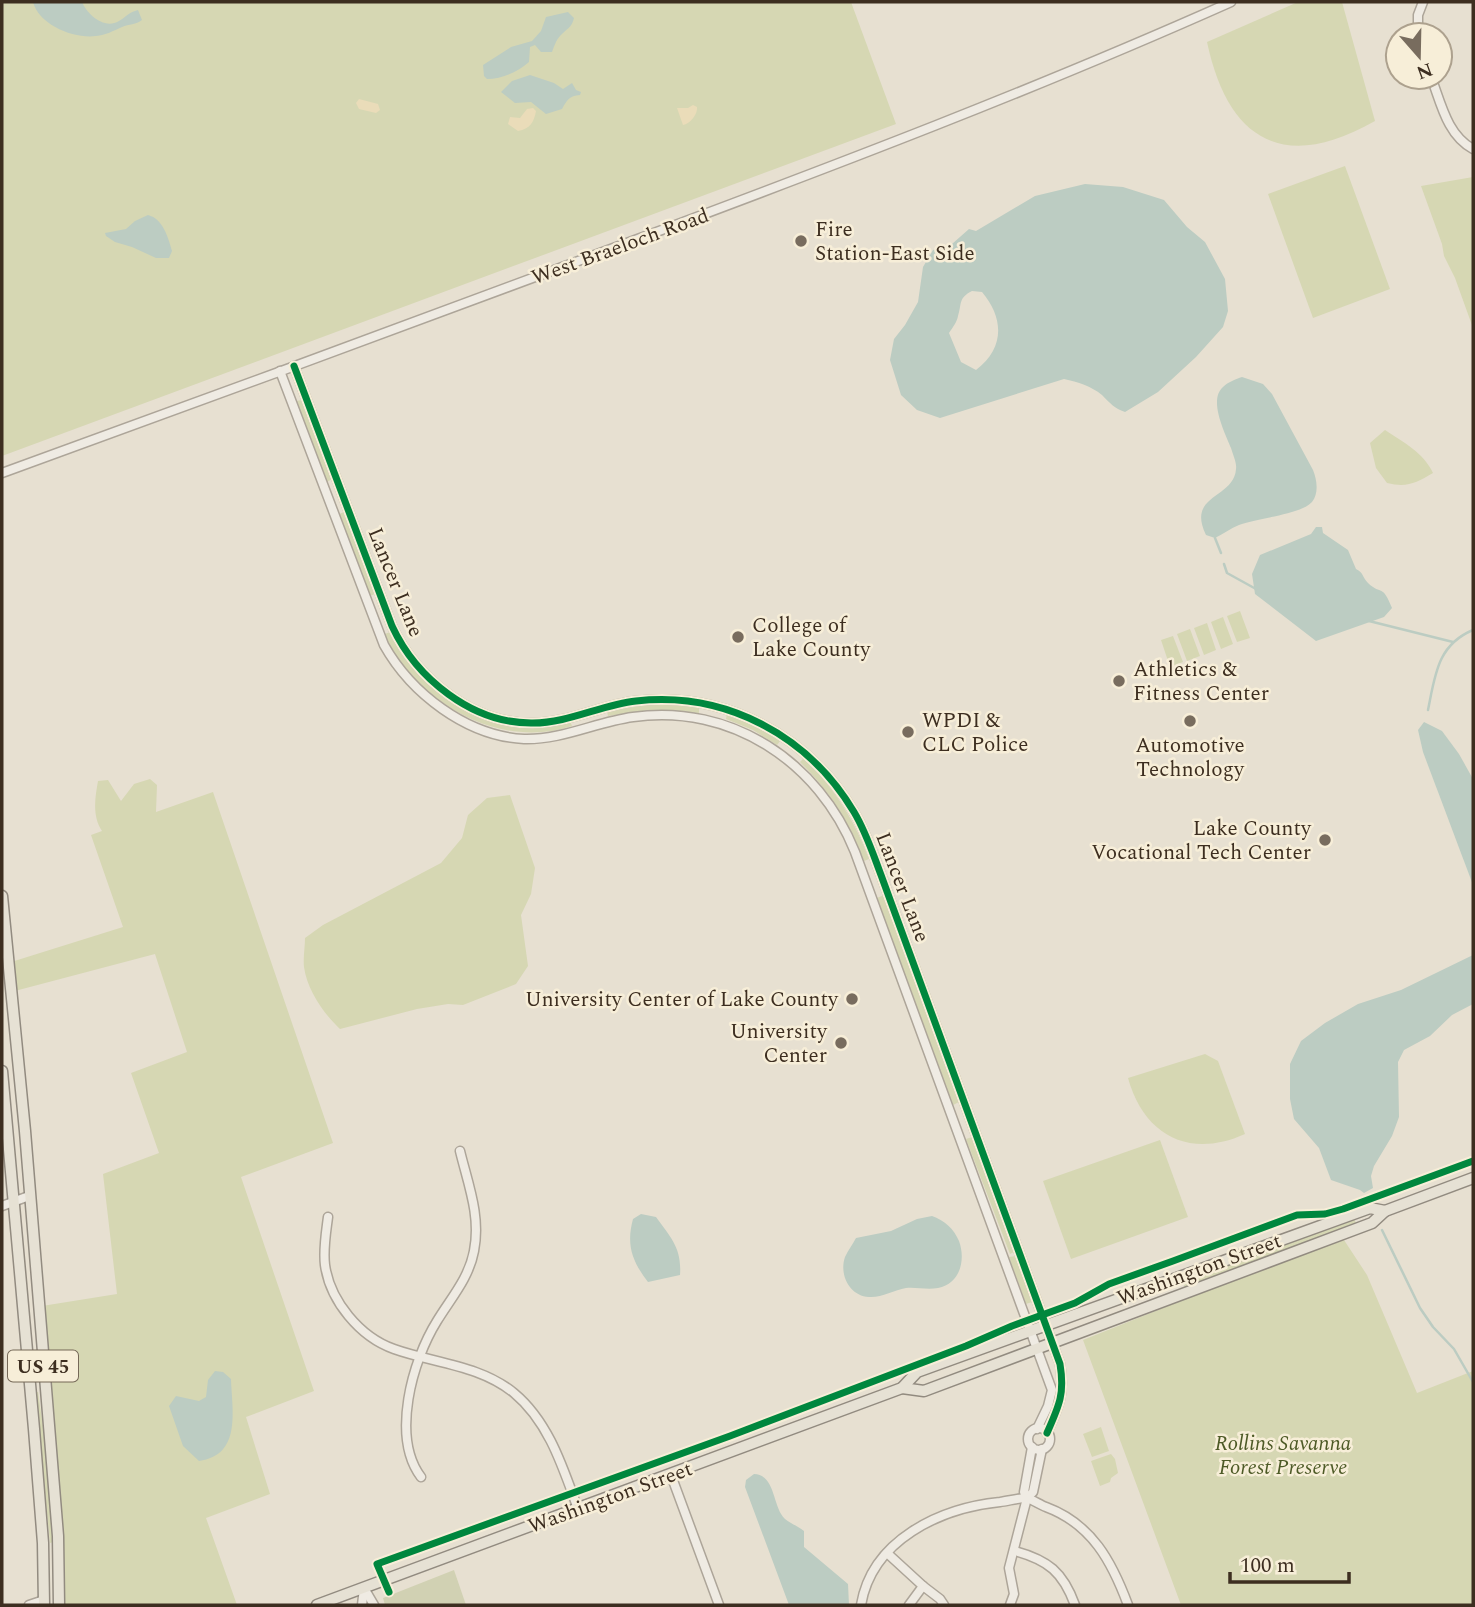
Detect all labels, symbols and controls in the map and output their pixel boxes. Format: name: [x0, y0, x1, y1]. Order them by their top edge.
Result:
north arrow: [1384, 21, 1454, 91]
text: N: [1412, 54, 1437, 87]
street label: West Braeloch Road: [527, 200, 714, 294]
place label: Fire Station-East Side: [815, 214, 975, 270]
marker: Fire Station-East Side: [793, 233, 809, 249]
street label: Lancer Lane: [359, 523, 432, 642]
place label: College of Lake County: [752, 610, 871, 666]
marker: College of Lake County: [730, 629, 746, 645]
place label: Athletics & Fitness Center: [1133, 654, 1269, 710]
marker: Athletics & Fitness Center: [1111, 673, 1127, 689]
place label: WPDI & CLC Police: [922, 705, 1028, 761]
marker: Automotive Technology: [1182, 713, 1198, 729]
marker: WPDI & CLC Police: [900, 724, 916, 740]
place label: Automotive Technology: [1135, 730, 1245, 786]
place label: Lake County Vocational Tech Center: [1091, 813, 1312, 869]
street label: Lancer Lane: [866, 828, 938, 947]
marker: Lake County Vocational Tech Center: [1317, 832, 1333, 848]
place label: University Center of Lake County: [525, 984, 839, 1016]
marker: University Center of Lake County: [844, 991, 860, 1007]
place label: University Center: [730, 1016, 828, 1072]
marker: University Center: [833, 1035, 849, 1051]
street label: Washington Street: [1113, 1225, 1286, 1315]
road number: US 45: [8, 1350, 78, 1382]
park label: Rollins Savanna Forest Preserve: [1215, 1428, 1352, 1484]
street label: Washington Street: [524, 1453, 697, 1543]
scale bar: [1230, 1540, 1349, 1584]
text: 100 m: [1240, 1550, 1295, 1582]

